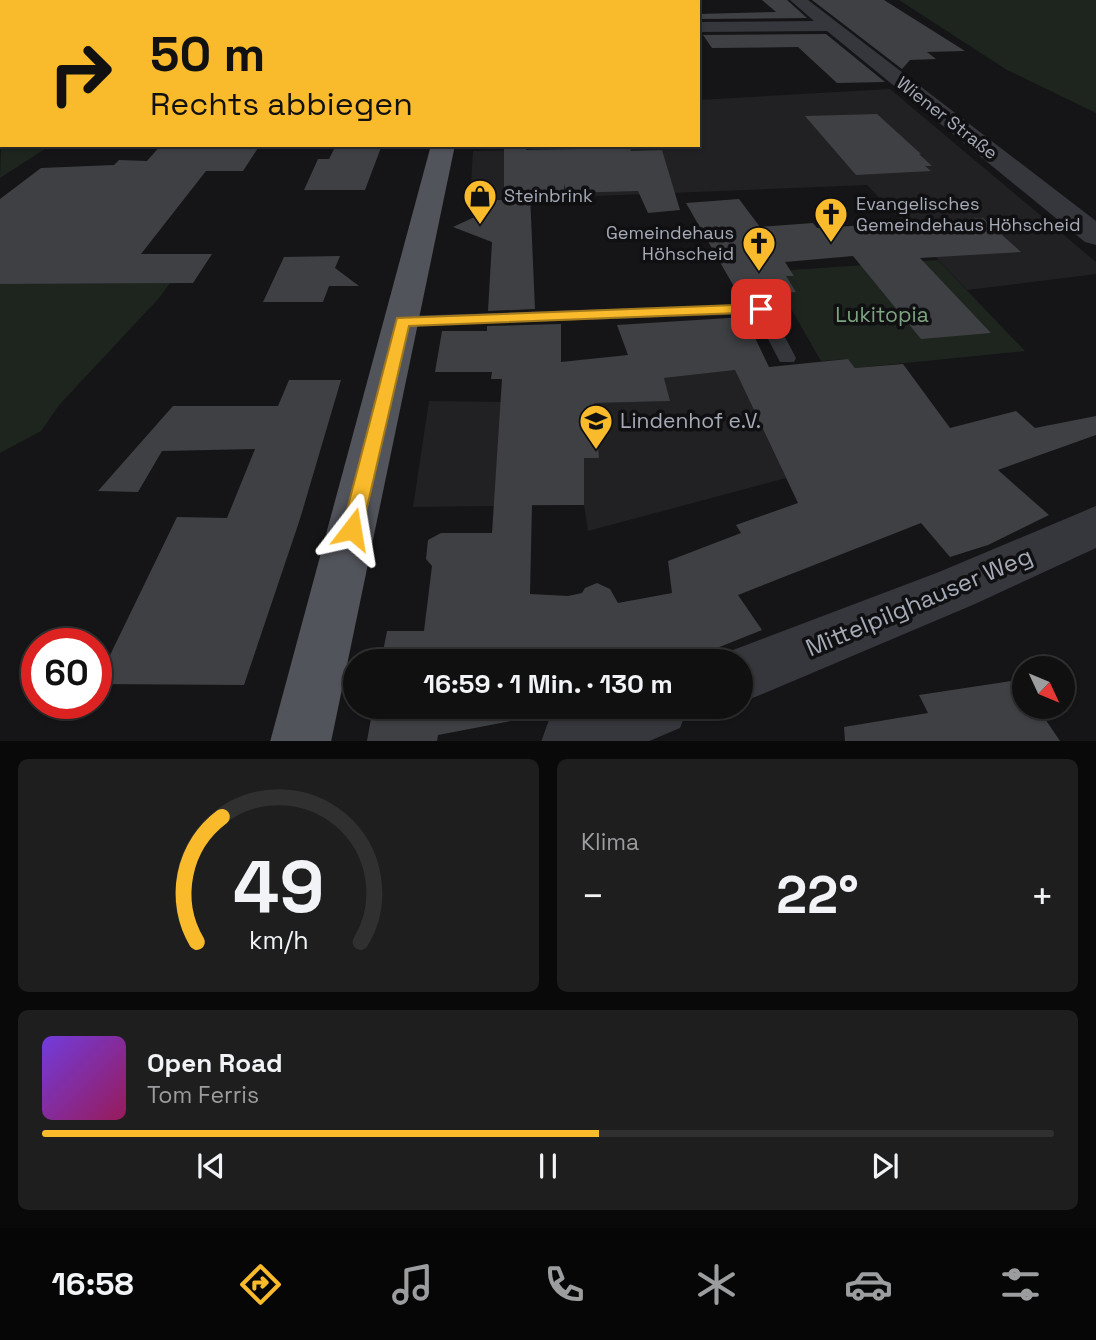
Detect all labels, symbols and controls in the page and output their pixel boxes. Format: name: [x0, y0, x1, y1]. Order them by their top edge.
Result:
text: 50 m: [150, 23, 265, 85]
icon: right: [35, 28, 126, 119]
street label: Wiener Straße: [892, 71, 1002, 164]
text: Rechts abbiegen: [150, 84, 413, 124]
shop icon: Steinbrink: [461, 177, 499, 226]
place label: Steinbrink: [504, 184, 593, 207]
place label: Evangelisches Gemeindehaus Höhscheid: [856, 192, 1081, 236]
church icon: Evangelisches Gemeindehaus Höhscheid: [812, 195, 850, 244]
place label: Gemeindehaus Höhscheid: [606, 221, 734, 265]
church icon: Gemeindehaus Höhscheid: [740, 224, 778, 273]
pin: [731, 279, 791, 339]
icon: arrive: [742, 290, 780, 328]
park label: Lukitopia: [835, 301, 929, 328]
school or university icon: Lindenhof e.V.: [577, 402, 615, 451]
place label: Lindenhof e.V.: [620, 407, 761, 434]
position arrow: [315, 492, 389, 566]
street label: Mittelpilghauser Weg: [801, 540, 1037, 663]
speed limit sign: 60: [21, 628, 112, 719]
north arrow: [1012, 656, 1074, 719]
map controls: [1012, 656, 1075, 719]
text: 16:59 · 1 Min. · 130 m: [423, 667, 673, 701]
text: Klima: [581, 827, 639, 857]
text: 49: [233, 840, 324, 933]
text: 22°: [776, 862, 859, 928]
text: −: [581, 872, 605, 920]
text: +: [1030, 872, 1054, 920]
text: km/h: [249, 923, 308, 955]
text: Open Road: [147, 1046, 283, 1080]
text: Tom Ferris: [147, 1080, 259, 1110]
icon: previous: [192, 1147, 230, 1185]
icon: pause: [529, 1147, 567, 1185]
icon: next: [866, 1147, 904, 1185]
icon: directions: [236, 1260, 285, 1309]
icon: music: [388, 1260, 437, 1309]
icon: phone: [540, 1260, 589, 1309]
icon: climate: [692, 1260, 741, 1309]
icon: car: [844, 1260, 893, 1309]
icon: filters: [996, 1260, 1045, 1309]
text: 16:58: [51, 1264, 134, 1304]

